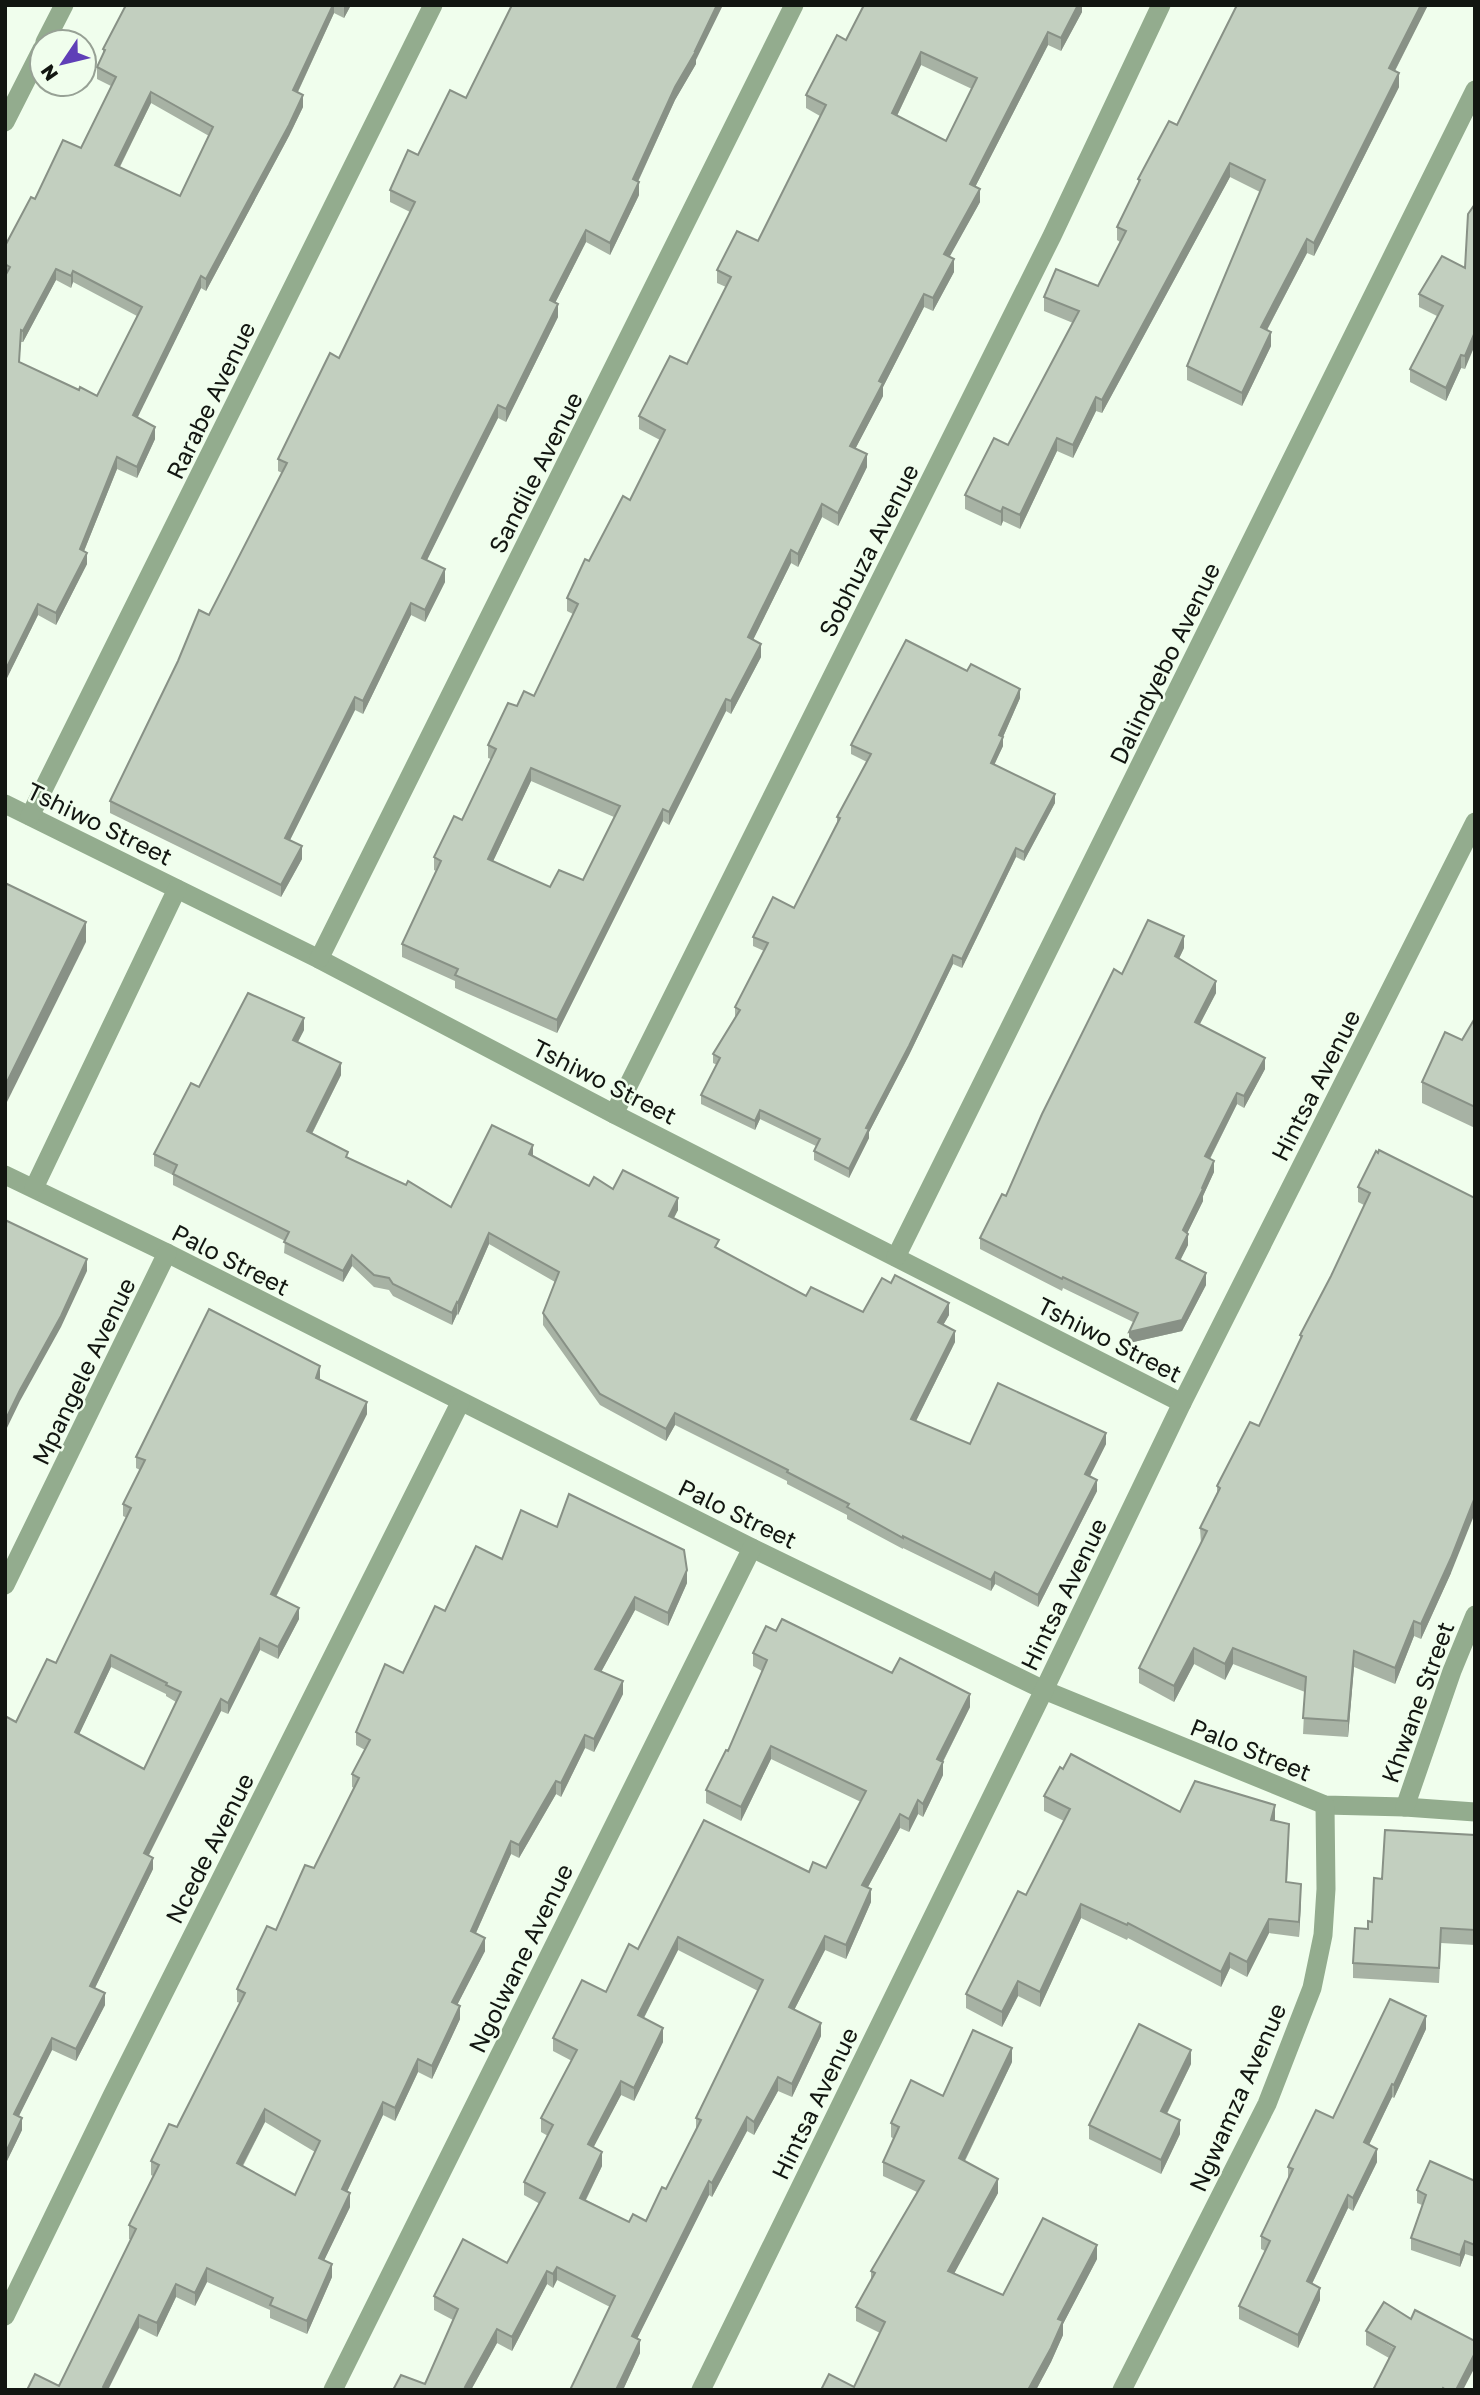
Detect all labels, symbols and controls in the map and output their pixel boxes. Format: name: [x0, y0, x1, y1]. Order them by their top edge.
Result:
north arrow: [28, 28, 98, 98]
text: N: [35, 61, 62, 86]
street label: Rarabe Avenue: [159, 316, 261, 484]
street label: Sandile Avenue: [482, 387, 588, 557]
street label: Sobhuza Avenue: [812, 459, 924, 641]
street label: Dalindyebo Avenue: [1103, 557, 1225, 769]
street label: Tshiwo Street: [23, 775, 177, 871]
street label: Hintsa Avenue: [1264, 1005, 1366, 1165]
street label: Tshiwo Street: [528, 1032, 682, 1130]
street label: Palo Street: [167, 1217, 295, 1301]
street label: Mpangele Avenue: [25, 1273, 141, 1469]
street label: Tshiwo Street: [1033, 1290, 1187, 1388]
street label: Palo Street: [674, 1472, 802, 1554]
street label: Hintsa Avenue: [1014, 1513, 1112, 1675]
street label: Khwane Street: [1374, 1617, 1460, 1787]
street label: Palo Street: [1186, 1712, 1316, 1786]
street label: Ncede Avenue: [159, 1768, 259, 1928]
street label: Ngolwane Avenue: [462, 1859, 578, 2057]
street label: Ngwamza Avenue: [1182, 1998, 1292, 2196]
street label: Hintsa Avenue: [765, 2022, 863, 2184]

